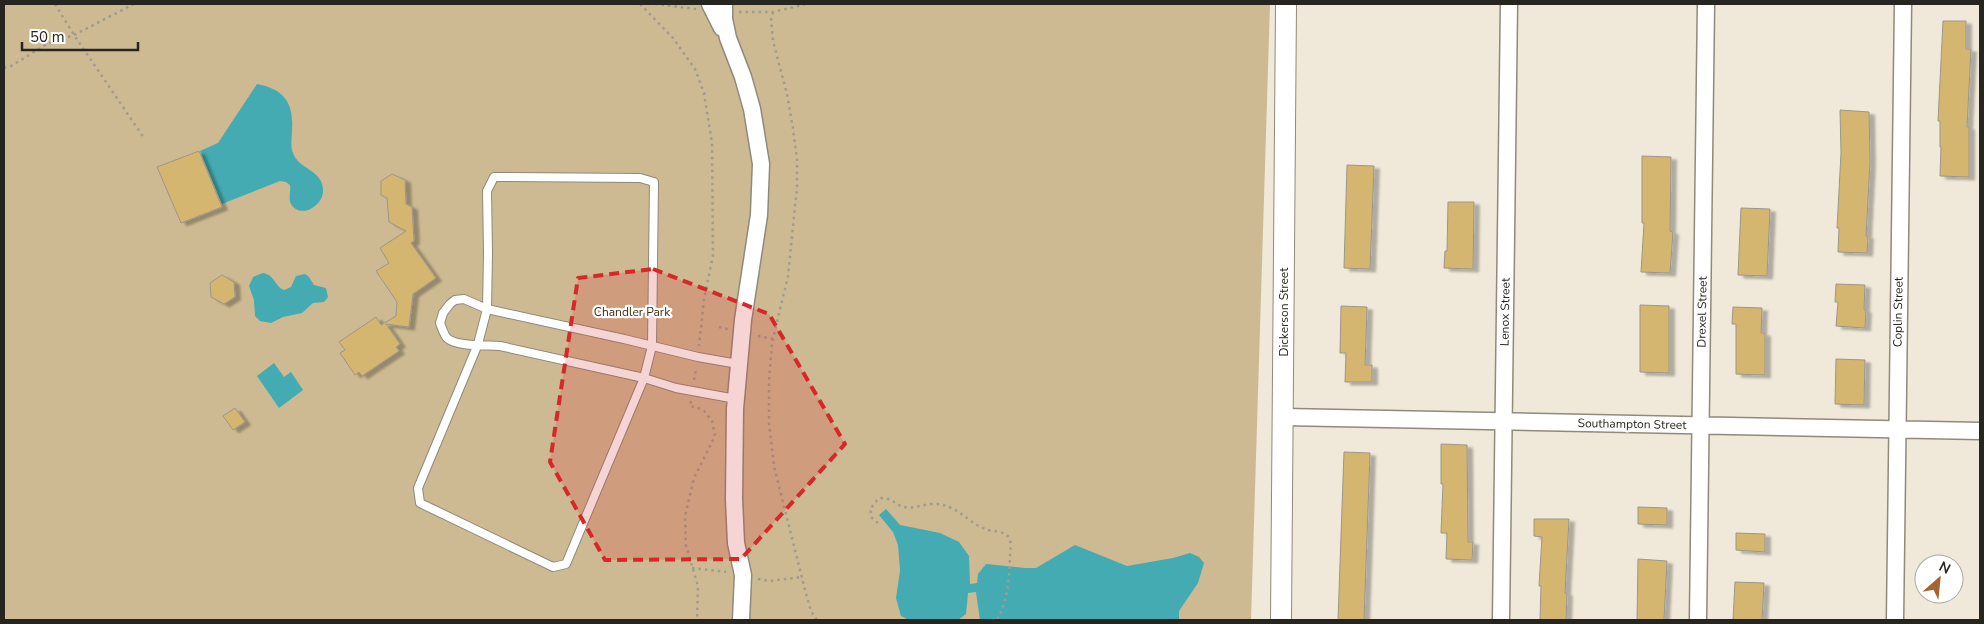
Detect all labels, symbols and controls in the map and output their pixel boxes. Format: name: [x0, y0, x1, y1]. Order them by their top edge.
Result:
scale bar: [22, 20, 139, 52]
text: 50 m: [30, 27, 65, 47]
street label: Dickerson Street: [1276, 267, 1292, 356]
street label: Drexel Street: [1693, 275, 1711, 348]
street label: Coplin Street: [1889, 276, 1907, 347]
street label: Lenox Street: [1496, 277, 1514, 346]
park label: Chandler Park: [594, 304, 671, 320]
street label: Southampton Street: [1577, 415, 1687, 433]
north arrow: [1914, 554, 1964, 604]
text: N: [1936, 557, 1954, 579]

